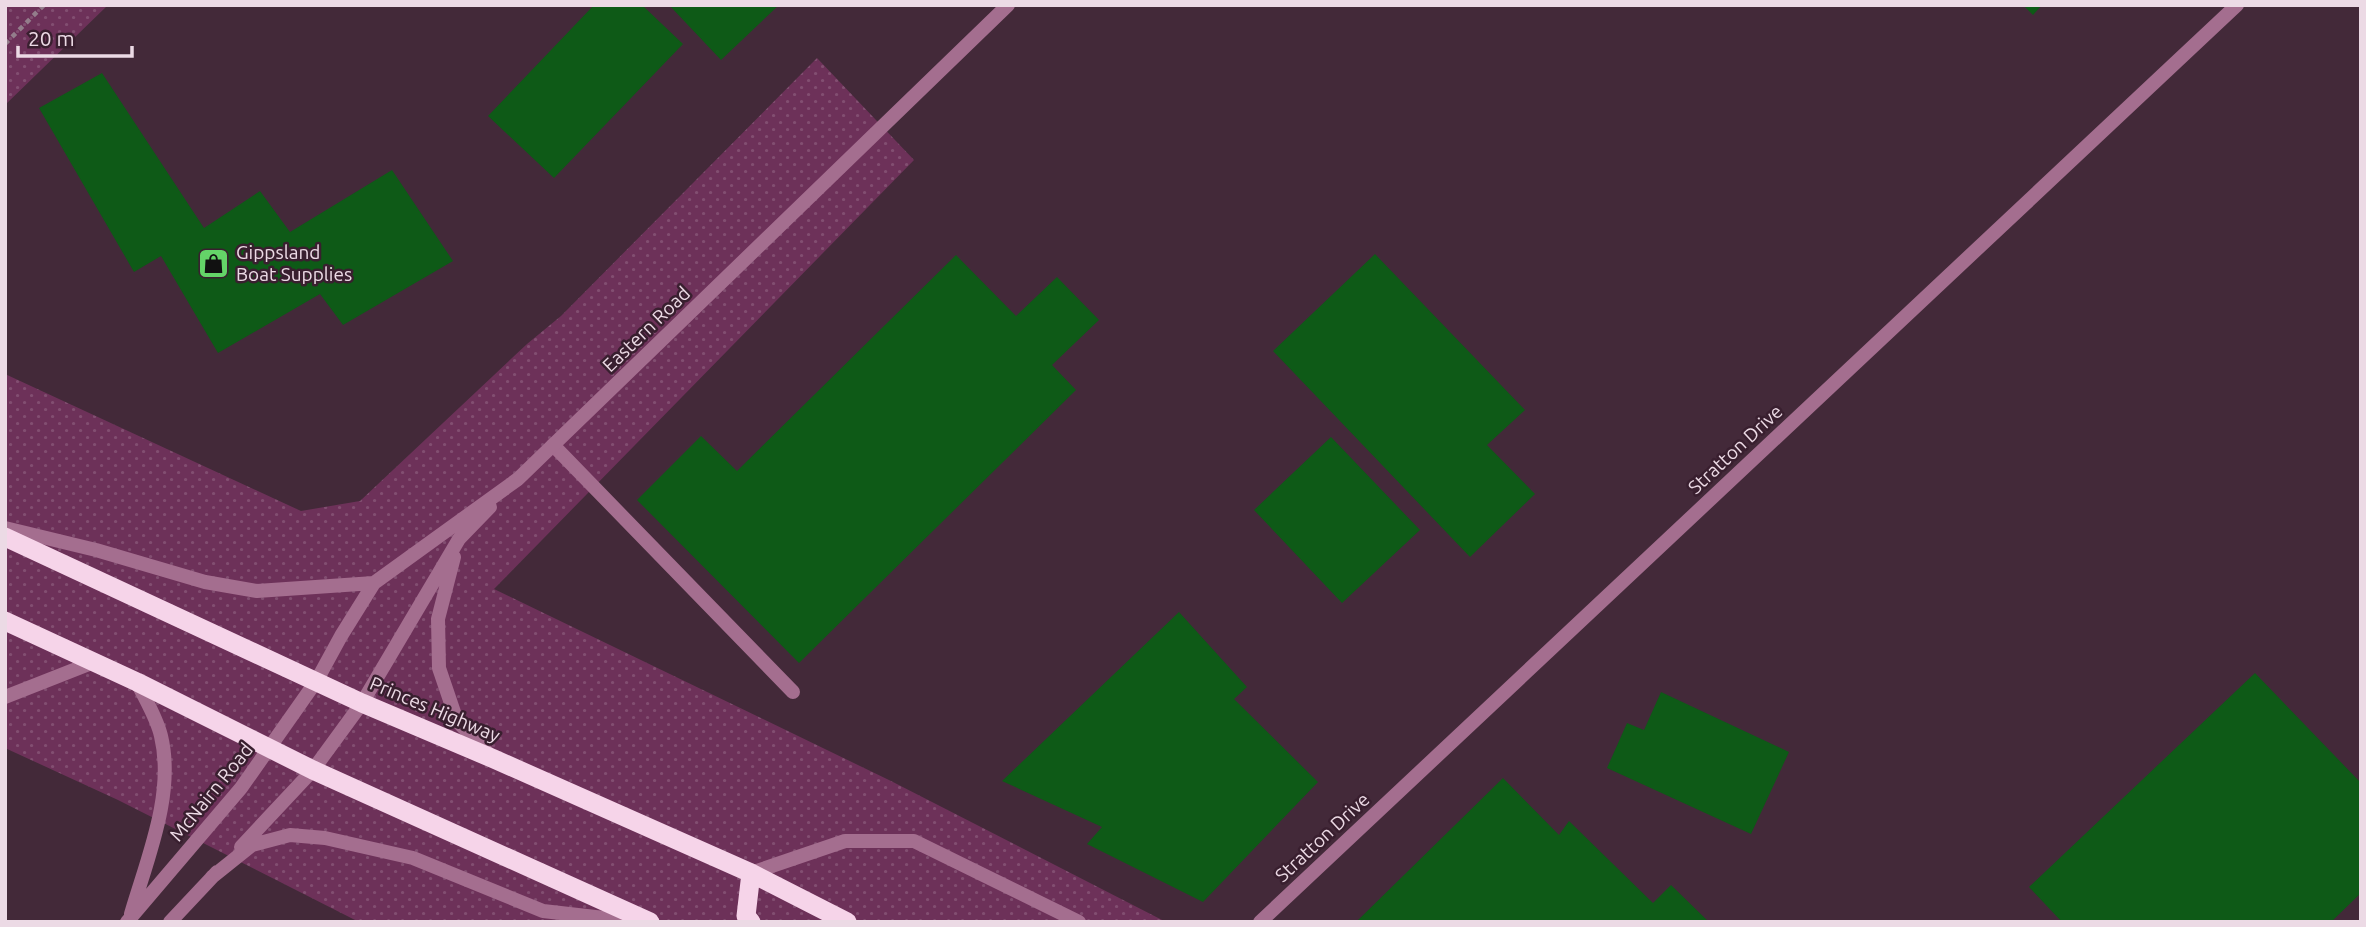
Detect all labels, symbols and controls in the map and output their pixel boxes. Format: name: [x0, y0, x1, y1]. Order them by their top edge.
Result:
scale bar: [18, 14, 131, 58]
text: 20 m: [28, 26, 75, 50]
place label: Gippsland Boat Supplies: [236, 241, 352, 285]
shop icon: Gippsland Boat Supplies: [196, 246, 230, 280]
street label: Eastern Road: [598, 282, 694, 376]
street label: Stratton Drive: [1683, 400, 1787, 498]
street label: Princes Highway: [367, 672, 503, 746]
street label: McNairn Road: [165, 739, 257, 845]
street label: Stratton Drive: [1270, 788, 1374, 886]

